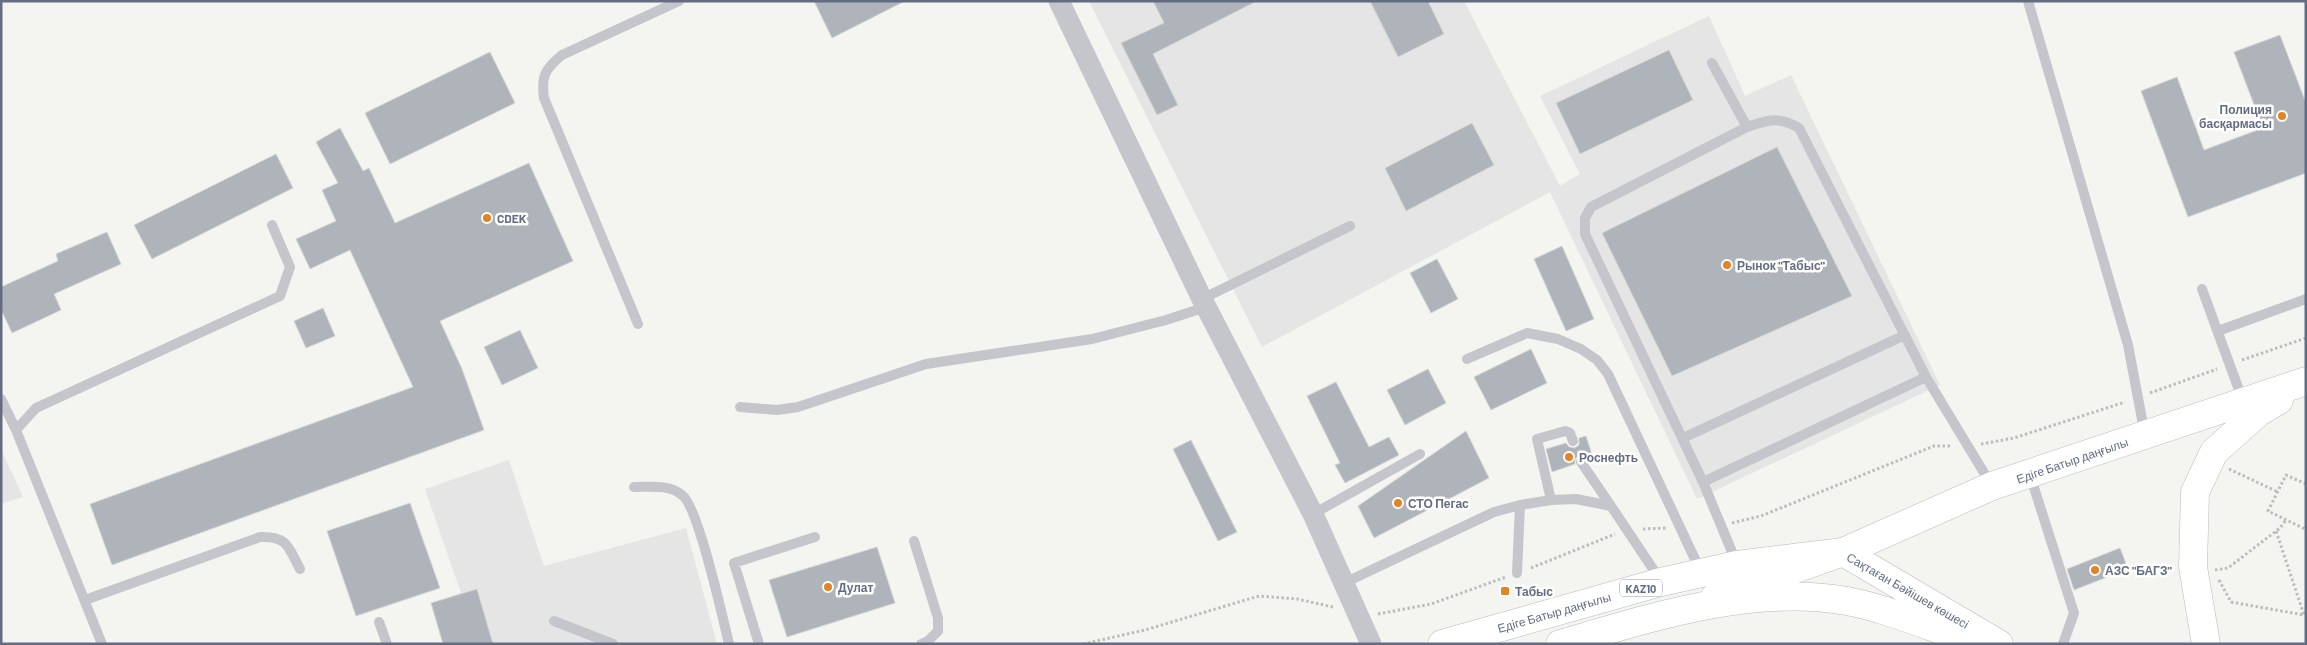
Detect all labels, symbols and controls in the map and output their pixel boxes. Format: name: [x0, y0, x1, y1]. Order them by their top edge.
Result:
place label: Полиция басқармасы: [2199, 102, 2272, 131]
marker: Полиция басқармасы: [2276, 110, 2288, 122]
place label: CDEK: [497, 211, 527, 225]
marker: CDEK: [481, 212, 493, 224]
place label: Рынок "Табыс": [1737, 258, 1826, 272]
marker: Рынок "Табыс": [1721, 259, 1733, 271]
street label: Едіге Батыр даңғылы: [2014, 434, 2130, 487]
place label: Роснефть: [1579, 450, 1638, 465]
marker: Роснефть: [1563, 451, 1575, 463]
place label: СТО Пегас: [1408, 496, 1469, 510]
marker: СТО Пегас: [1392, 497, 1404, 509]
street label: Сақтаған Бәйішев көшесі: [1844, 549, 1972, 632]
place label: АЗС "БАГЗ": [2105, 563, 2172, 577]
marker: АЗС "БАГЗ": [2089, 564, 2101, 576]
place label: Дулат: [838, 580, 874, 595]
road number: KAZ10: [1620, 580, 1662, 596]
marker: Дулат: [822, 581, 834, 593]
place label: Табыс: [1515, 584, 1553, 598]
marker: Табыс: [1499, 585, 1511, 597]
street label: Едіге Батыр даңғылы: [1496, 589, 1613, 636]

